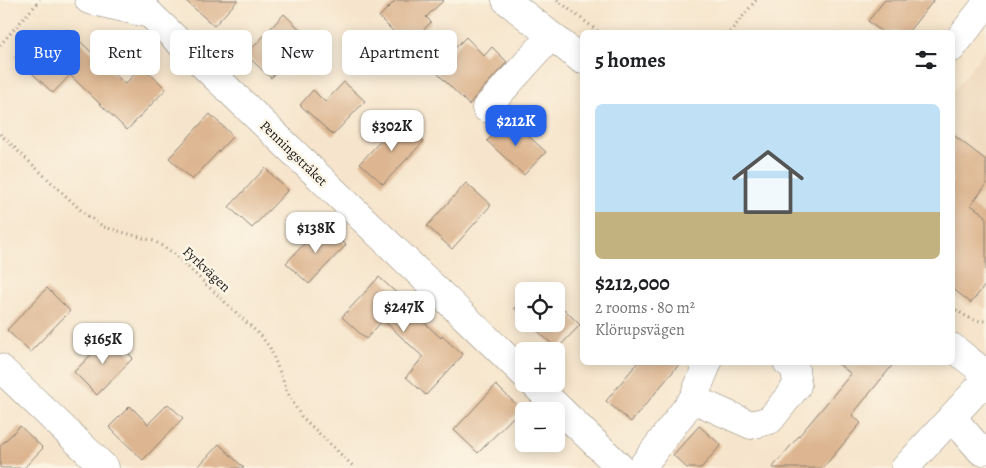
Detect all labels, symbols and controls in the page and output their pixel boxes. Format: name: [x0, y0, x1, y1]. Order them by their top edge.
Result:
chip: Buy: [15, 30, 80, 75]
chip: Rent: [90, 30, 160, 75]
chip: Filters: [170, 30, 252, 75]
chip: New: [262, 30, 332, 75]
chip: Apartment: [342, 30, 457, 75]
text: 5 homes: [595, 46, 666, 74]
icon: filters: [912, 46, 940, 74]
pin: $212K: [481, 104, 551, 147]
pin: $302K: [357, 110, 427, 152]
text: $212K: [496, 110, 536, 132]
text: $302K: [372, 115, 412, 137]
street label: Penningstråket: [256, 116, 332, 191]
icon: home: [723, 137, 813, 227]
pin: $138K: [281, 212, 351, 254]
text: $138K: [297, 217, 335, 239]
street label: Fyrkvägen: [179, 242, 235, 297]
text: $212,000: [595, 269, 670, 297]
map controls: [515, 282, 565, 452]
button: locate: [515, 282, 565, 332]
pin: $247K: [369, 290, 439, 333]
text: $247K: [384, 296, 424, 318]
text: 2 rooms · 80 m²: [595, 297, 695, 319]
text: Klörupsvägen: [595, 319, 685, 341]
pin: $165K: [68, 322, 138, 365]
text: $165K: [84, 328, 122, 350]
button: +: [515, 342, 565, 392]
button: −: [515, 402, 565, 452]

